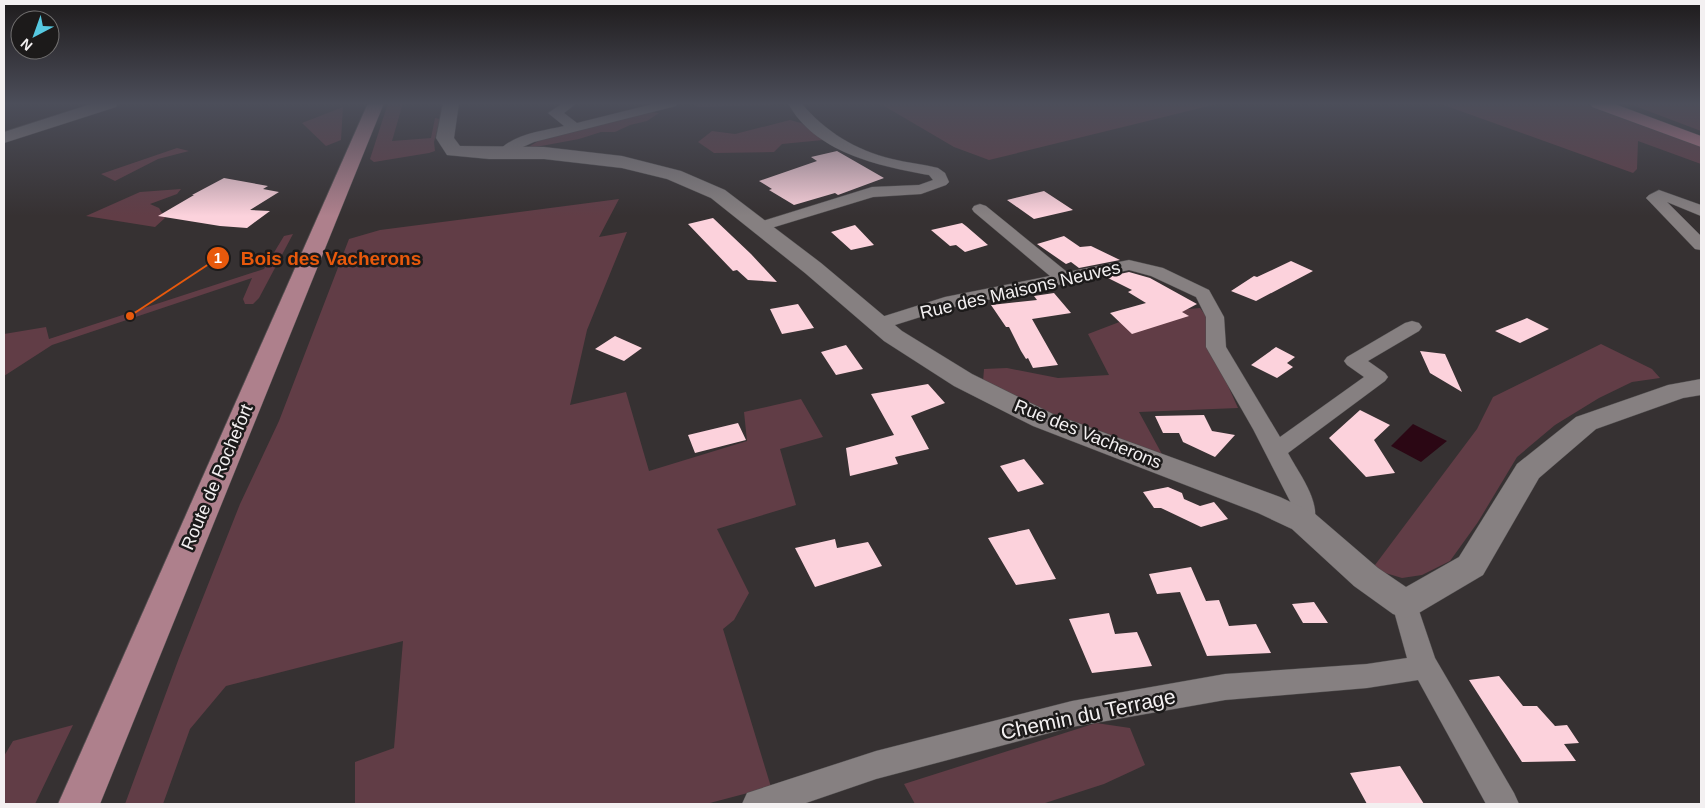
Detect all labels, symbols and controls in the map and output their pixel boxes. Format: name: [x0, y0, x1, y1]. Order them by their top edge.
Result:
north arrow: [10, 10, 60, 60]
text: N: [17, 35, 36, 54]
callout: Bois des Vacherons: [206, 241, 431, 275]
text: Bois des Vacherons: [241, 248, 421, 269]
text: 1: [214, 249, 222, 266]
street label: Rue des Maisons Neuves: [918, 257, 1122, 323]
street label: Rue des Vacherons: [1012, 395, 1164, 473]
street label: Route de Rochefort: [177, 401, 257, 553]
street label: Chemin du Terrage: [998, 684, 1178, 744]

